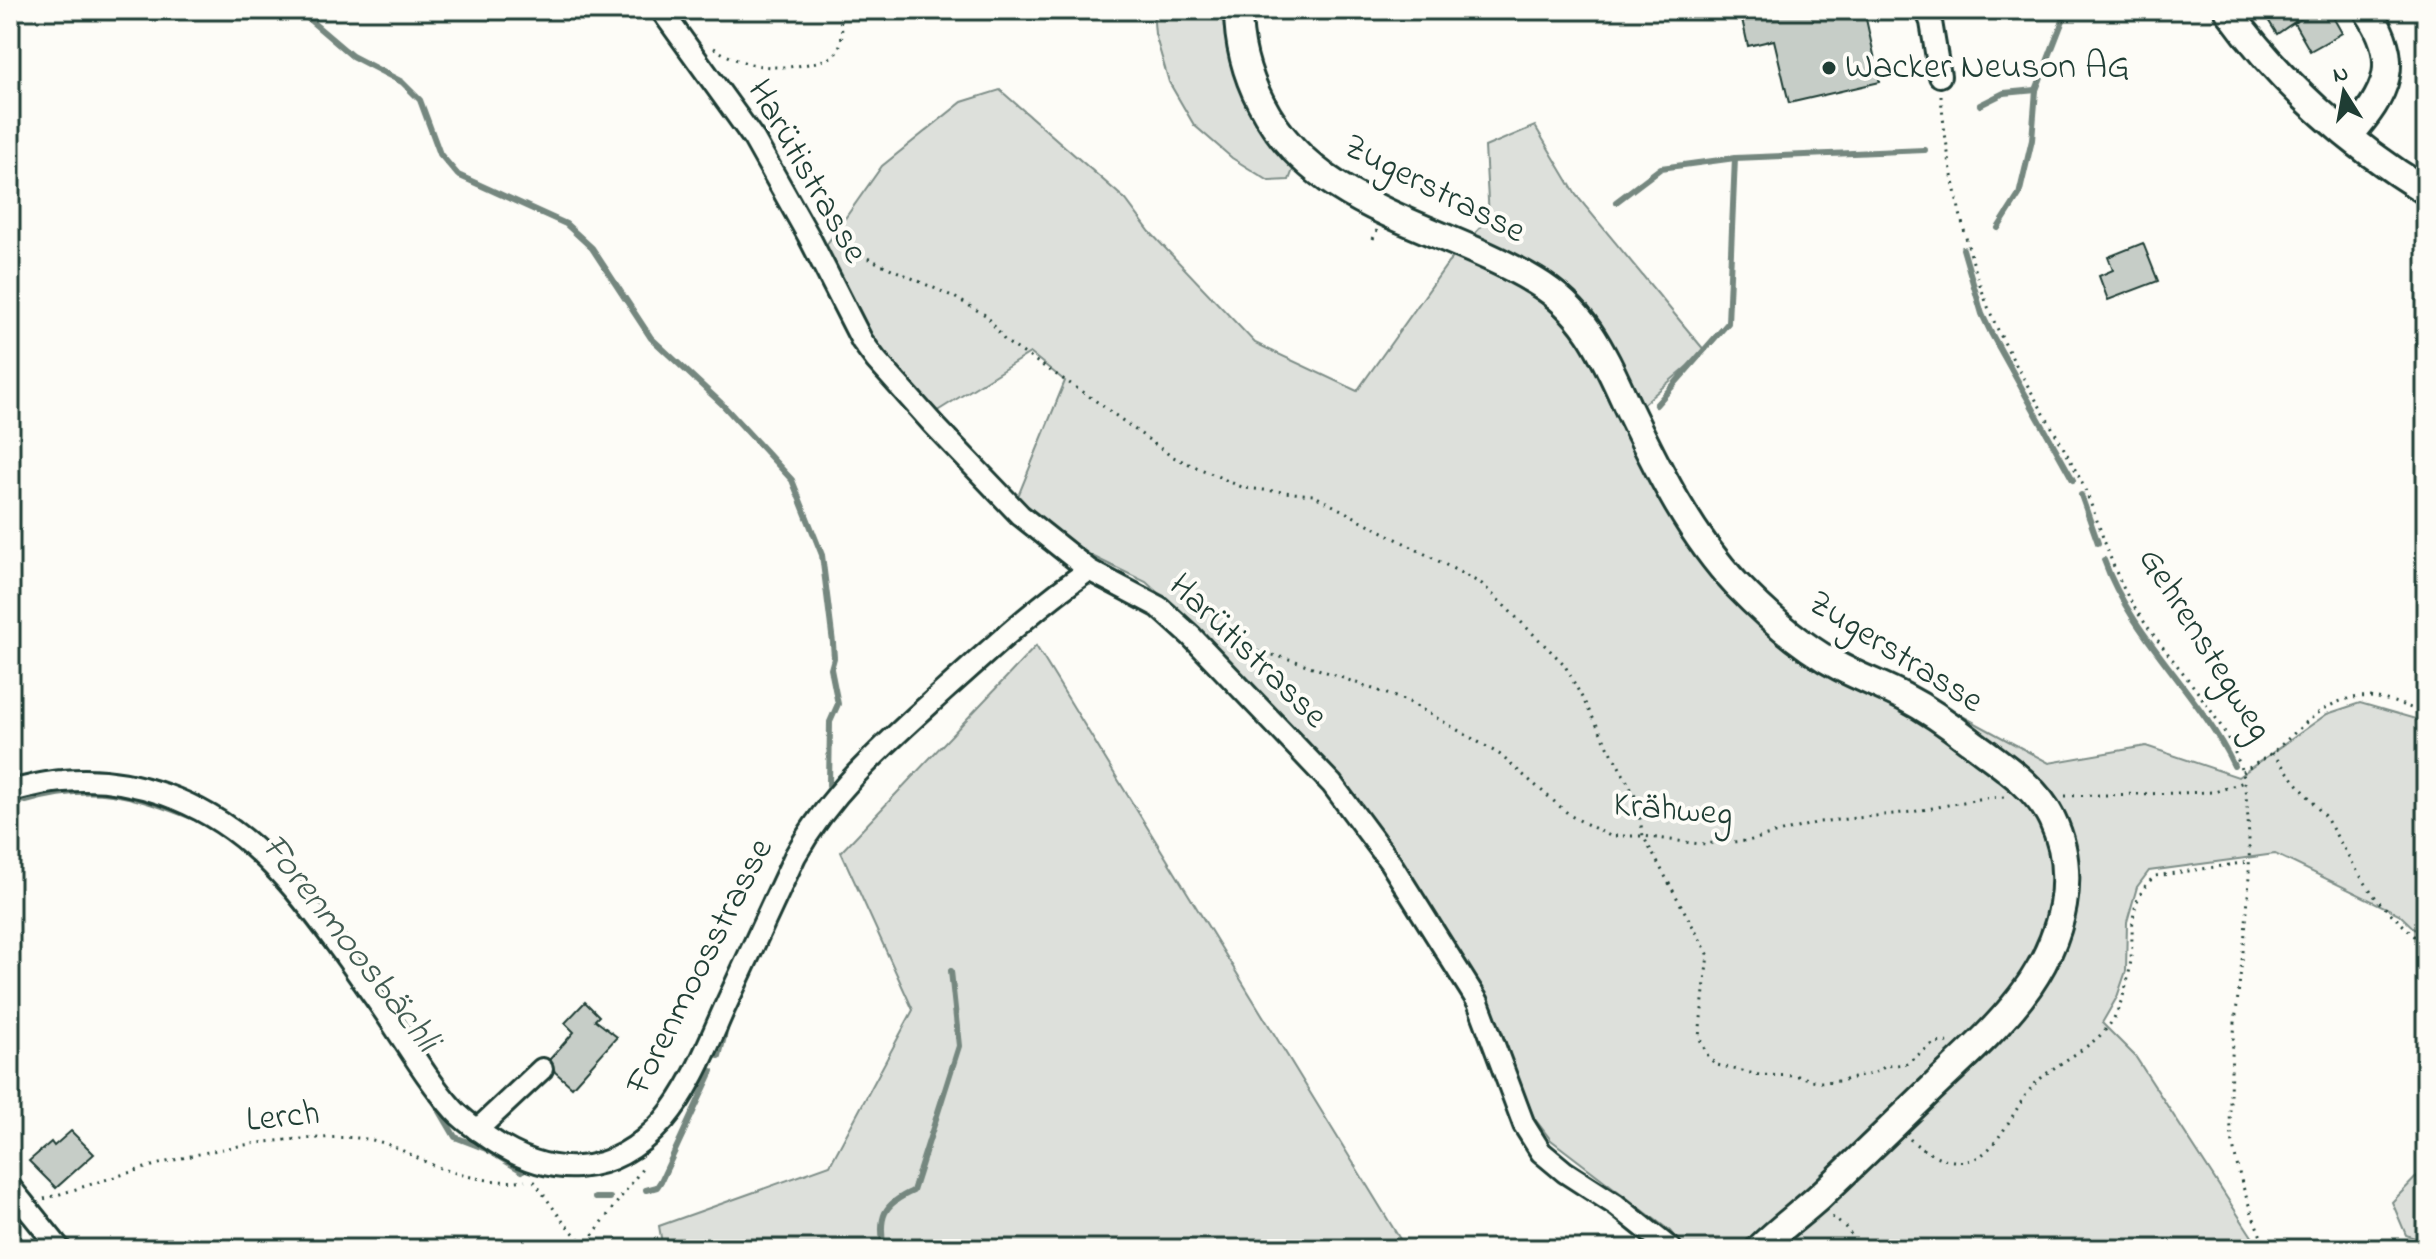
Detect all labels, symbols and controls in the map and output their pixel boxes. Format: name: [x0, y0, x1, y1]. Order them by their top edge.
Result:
place label: Wacker Neuson AG: [1845, 42, 2130, 95]
north arrow: [2304, 52, 2384, 132]
text: N: [2330, 58, 2351, 92]
marker: Wacker Neuson AG: [1820, 59, 1838, 77]
street label: Harütistrasse: [732, 70, 880, 274]
street label: Zugerstrasse: [1334, 121, 1535, 259]
street label: Gehrenstegweg: [2123, 538, 2285, 752]
street label: Harütistrasse: [1155, 562, 1340, 743]
street label: Zugerstrasse: [1797, 578, 1994, 728]
street label: Krähweg: [1611, 779, 1735, 843]
water label: Forenmoosbächli: [246, 823, 454, 1068]
street label: Forenmoosstrasse: [613, 829, 789, 1105]
street label: Lerch: [244, 1088, 322, 1148]

